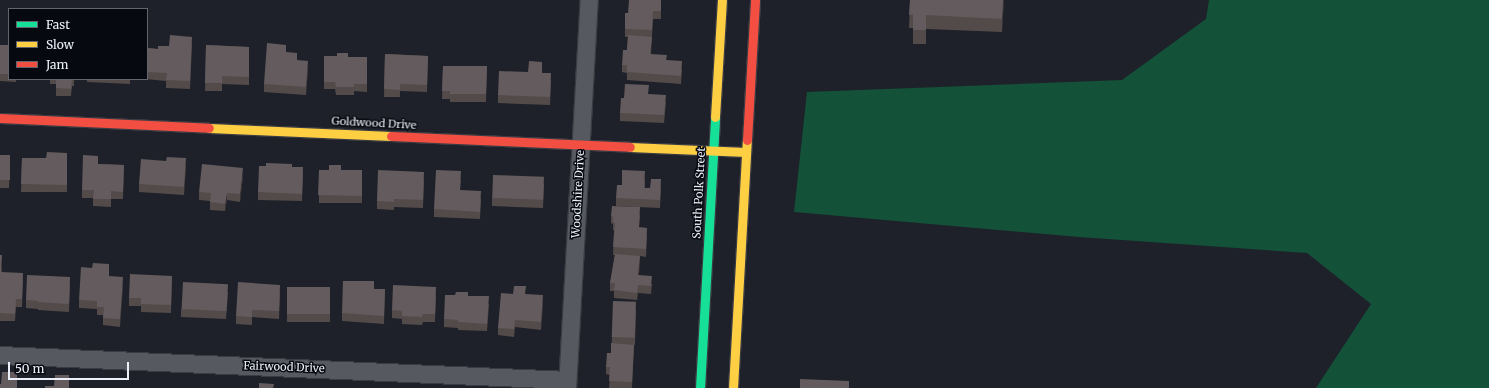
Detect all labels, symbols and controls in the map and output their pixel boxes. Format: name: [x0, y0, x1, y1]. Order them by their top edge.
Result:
legend: [8, 8, 148, 80]
text: Fast: [46, 17, 70, 32]
text: Slow: [46, 37, 74, 52]
text: Jam: [46, 57, 68, 72]
street label: Goldwood Drive: [331, 114, 417, 132]
street label: South Polk Street: [690, 147, 708, 239]
street label: Woodshire Drive: [569, 150, 587, 238]
scale bar: [10, 354, 131, 380]
street label: Fairwood Drive: [243, 359, 325, 375]
text: 50 m: [15, 361, 44, 376]

